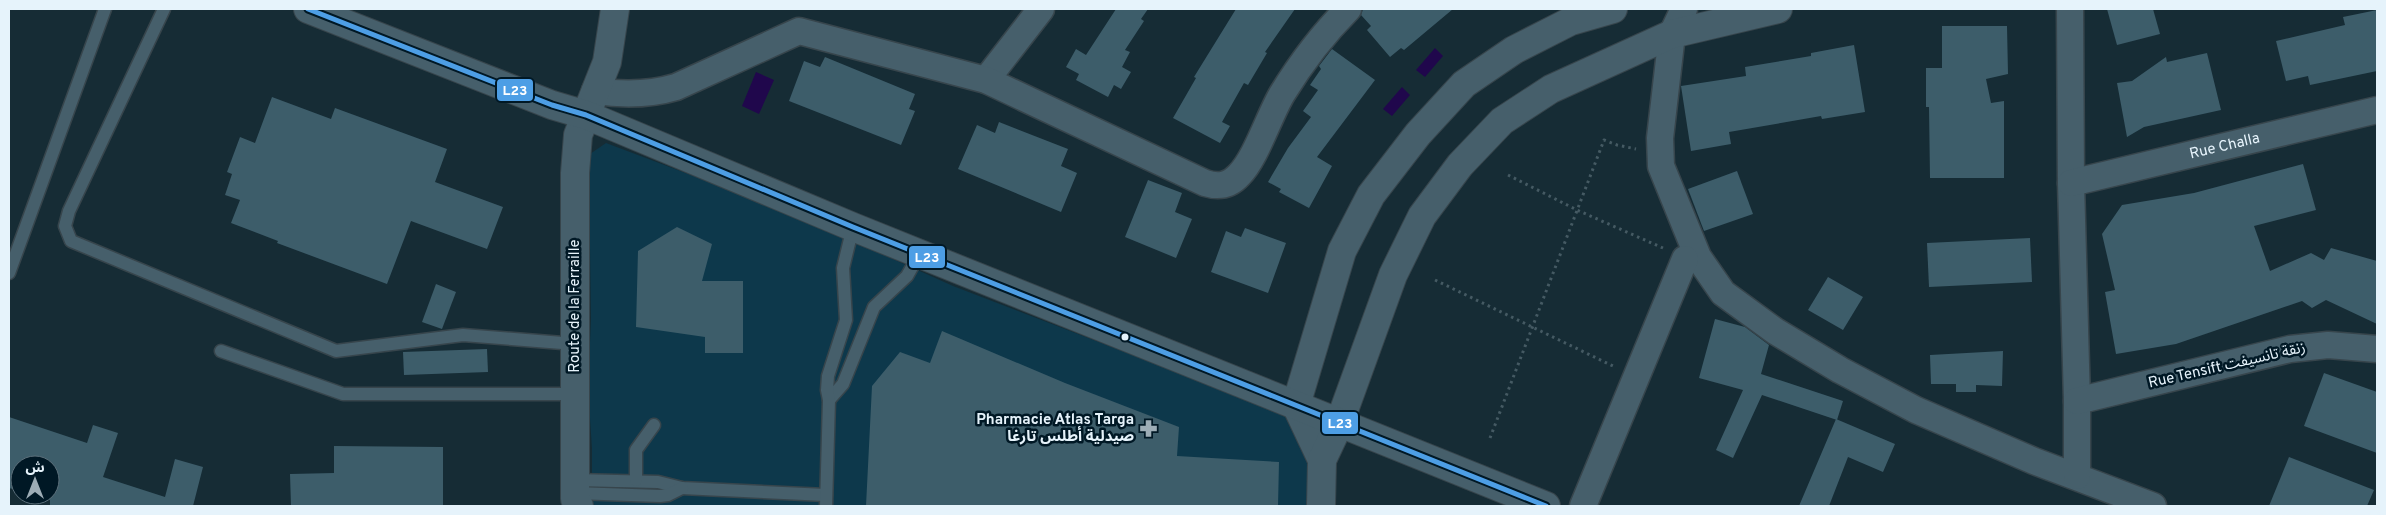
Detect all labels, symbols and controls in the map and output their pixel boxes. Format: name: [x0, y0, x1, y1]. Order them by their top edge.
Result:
line badge: L23: [496, 78, 534, 102]
text: L23: [503, 83, 527, 100]
street label: Rue Challa: [2188, 129, 2262, 164]
street label: Route de la Ferraille: [566, 239, 585, 373]
line badge: L23: [908, 245, 946, 269]
text: L23: [915, 250, 939, 267]
unlabelled marker: [1120, 332, 1130, 342]
street label: Rue Tensift زنقة تانسيفت: [2147, 339, 2307, 393]
place label: Pharmacie Atlas Targa صيدلية أطلس تارغا: [976, 411, 1134, 447]
line badge: L23: [1321, 411, 1359, 435]
text: L23: [1328, 416, 1352, 433]
pharmacy icon: Pharmacie Atlas Targa صيدلية أطلس تارغا: [1138, 419, 1158, 439]
north arrow: [10, 455, 60, 505]
text: ش: [25, 460, 45, 477]

